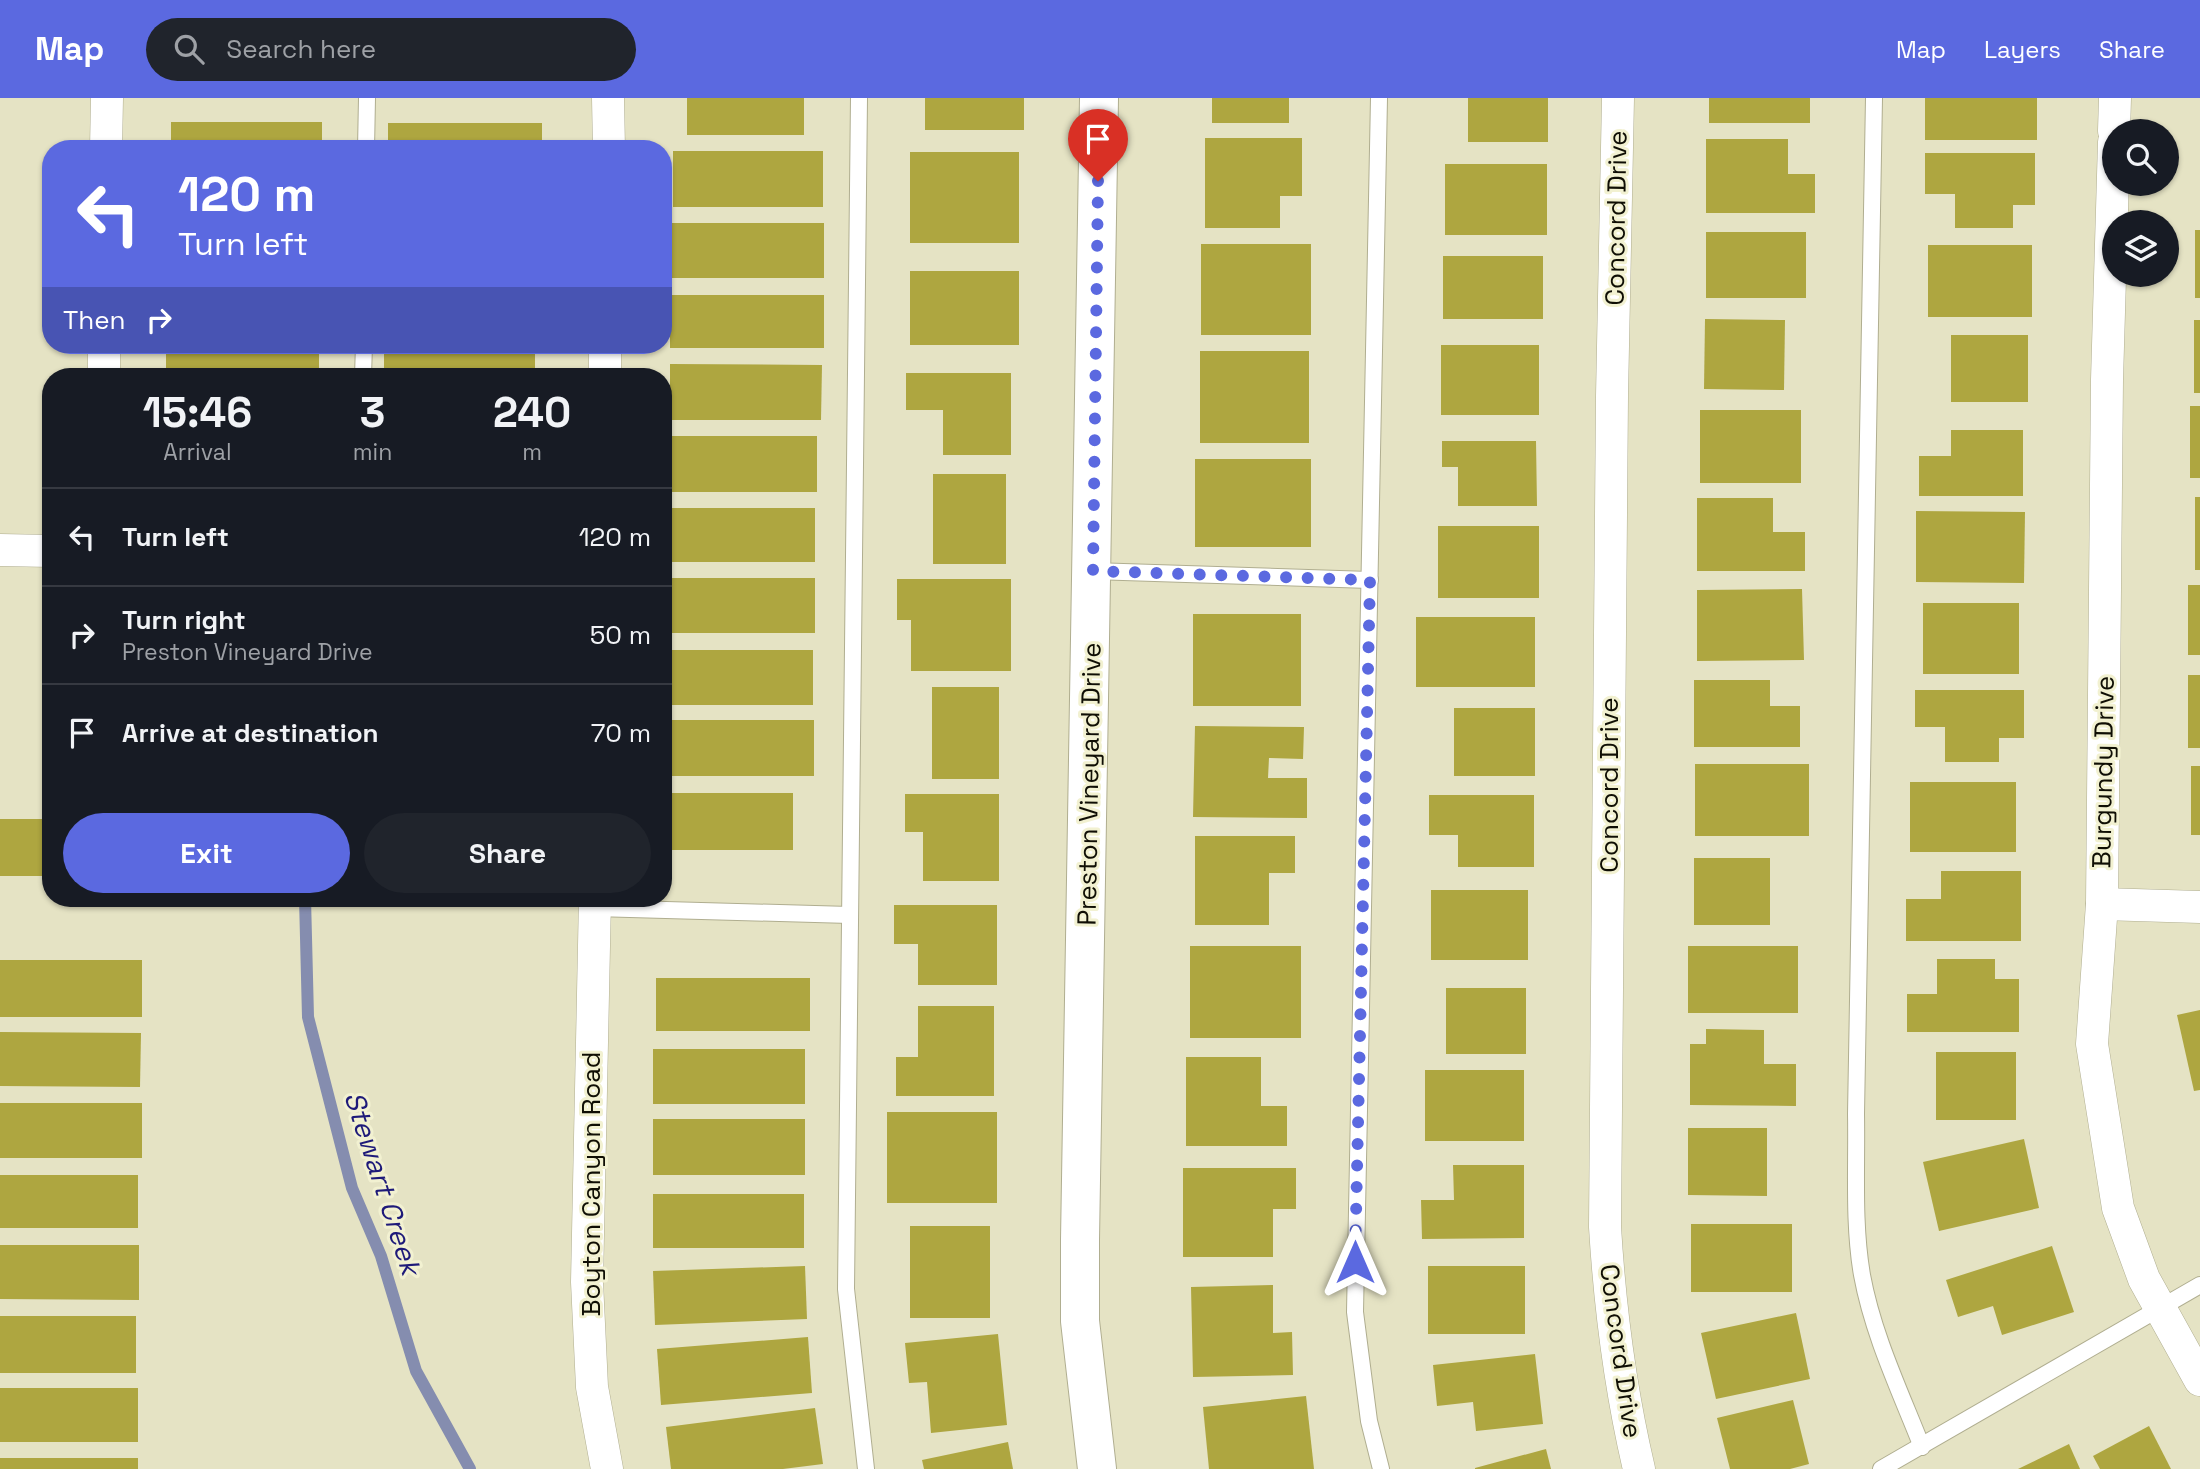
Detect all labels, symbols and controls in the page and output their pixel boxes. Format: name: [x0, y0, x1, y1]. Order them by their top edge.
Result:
search box: [146, 18, 636, 81]
text: Map: [35, 28, 104, 70]
icon: search: [170, 30, 208, 68]
text: Search here: [226, 32, 376, 66]
text: Map: [1896, 34, 1946, 65]
text: Layers: [1984, 34, 2061, 65]
text: Share: [2099, 34, 2165, 65]
pin: [1068, 109, 1128, 181]
map controls: [2102, 119, 2179, 287]
button: search: [2102, 119, 2179, 196]
icon: arrive: [1079, 120, 1117, 158]
street label: Concord Drive: [1597, 130, 1635, 306]
text: 120 m: [178, 163, 315, 225]
icon: left: [63, 168, 154, 259]
button: layers: [2102, 210, 2179, 287]
text: Turn left: [178, 224, 308, 264]
icon: right: [140, 301, 178, 339]
text: Then: [63, 303, 126, 337]
text: 15:46: [143, 386, 252, 439]
text: 3: [360, 386, 385, 439]
text: 240: [493, 386, 571, 439]
text: Arrival: [163, 437, 232, 467]
text: min: [353, 437, 392, 467]
text: m: [522, 437, 542, 467]
icon: left: [63, 518, 101, 556]
text: Turn left: [122, 520, 229, 554]
text: 120 m: [579, 520, 651, 554]
text: Turn right: [122, 603, 246, 637]
icon: right: [63, 616, 101, 654]
text: 50 m: [590, 618, 651, 652]
text: Preston Vineyard Drive: [122, 637, 373, 667]
street label: Preston Vineyard Drive: [1070, 642, 1108, 926]
street label: Burgundy Drive: [2084, 675, 2122, 869]
street label: Concord Drive: [1592, 697, 1626, 873]
icon: arrive: [63, 714, 101, 752]
text: Arrive at destination: [122, 716, 379, 750]
text: 70 m: [591, 716, 651, 750]
button: Exit: [63, 813, 350, 893]
button: Share: [364, 813, 651, 893]
street label: Boyton Canyon Road: [574, 1051, 608, 1317]
water label: Stewart Creek: [336, 1087, 431, 1282]
position arrow: [1318, 1225, 1392, 1299]
street label: Concord Drive: [1592, 1262, 1650, 1440]

